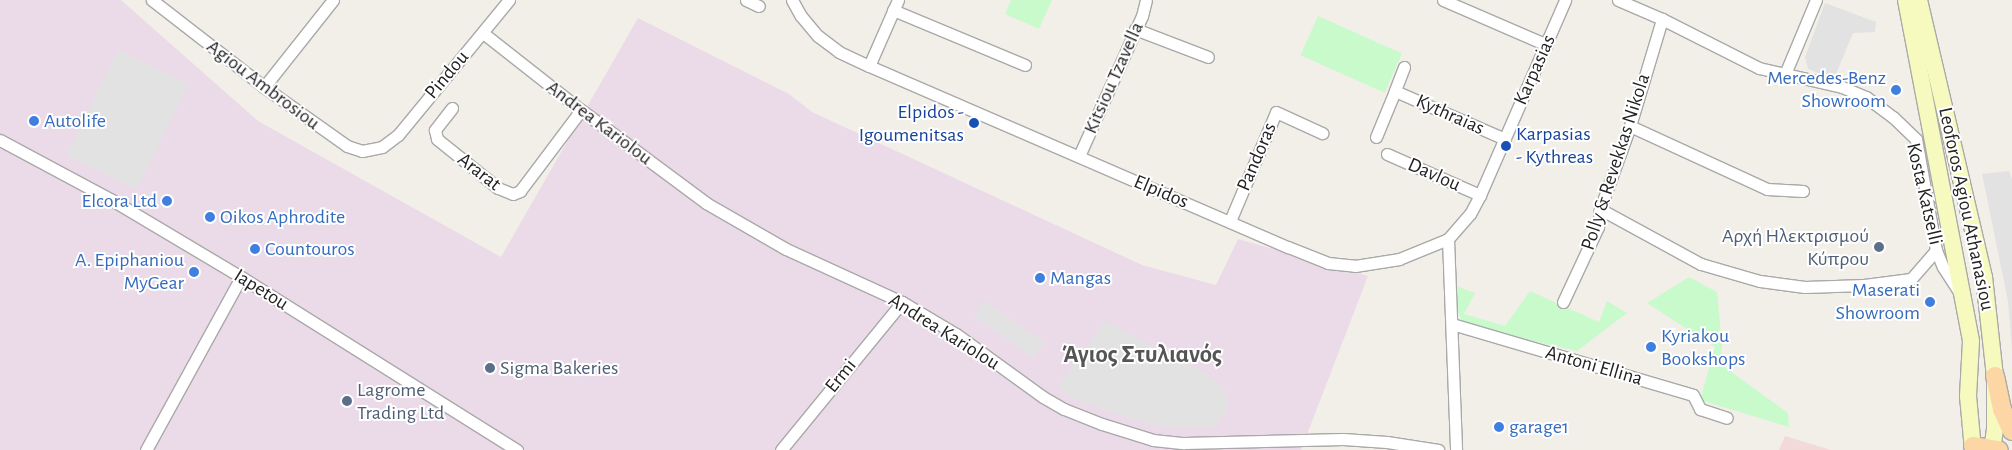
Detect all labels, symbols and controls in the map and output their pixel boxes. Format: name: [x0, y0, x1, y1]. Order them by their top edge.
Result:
street label: Kitsiou Tzavella: [1079, 18, 1149, 138]
street label: Karpasias: [1509, 31, 1561, 109]
street label: Agiou Ambrosiou: [202, 35, 324, 135]
street label: Pindou: [420, 46, 474, 104]
place label: Mercedes-Benz Showroom: [1767, 66, 1886, 113]
street label: Polly & Revekkas Nikola: [1576, 71, 1656, 253]
street label: Andrea Kariolou: [541, 75, 657, 171]
marker: Mercedes-Benz Showroom: [1890, 84, 1902, 96]
street label: Kythraias: [1412, 89, 1488, 141]
place label: Elpidos - Igoumenitsas: [859, 100, 964, 147]
street label: Leoforos Agiou Athanasiou: [1933, 105, 1999, 313]
place label: Autolife: [44, 109, 106, 133]
marker: Autolife: [28, 115, 40, 127]
marker: Elpidos - Igoumenitsas: [968, 117, 980, 129]
street label: Pandoras: [1232, 119, 1282, 195]
place label: Karpasias - Kythreas: [1516, 122, 1593, 169]
marker: Karpasias - Kythreas: [1500, 140, 1512, 152]
street label: Kosta Katselli: [1901, 140, 1947, 248]
street label: Ararat: [452, 148, 506, 196]
street label: Davlou: [1404, 153, 1464, 197]
street label: Elpidos: [1130, 170, 1192, 214]
place label: Elcora Ltd: [82, 189, 157, 213]
marker: Elcora Ltd: [161, 195, 173, 207]
place label: Oikos Aphrodite: [220, 205, 345, 229]
marker: Oikos Aphrodite: [204, 211, 216, 223]
place label: Αρχή Ηλεκτρισμού Κύπρου: [1722, 224, 1869, 271]
place label: Countouros: [265, 237, 355, 261]
marker: Αρχή Ηλεκτρισμού Κύπρου: [1873, 241, 1885, 253]
marker: Countouros: [249, 243, 261, 255]
place label: A. Epiphaniou MyGear: [75, 248, 184, 295]
street label: Iapetou: [229, 264, 293, 316]
marker: A. Epiphaniou MyGear: [188, 266, 200, 278]
place label: Mangas: [1050, 266, 1111, 290]
marker: Mangas: [1034, 272, 1046, 284]
place label: Maserati Showroom: [1835, 278, 1920, 325]
street label: Andrea Kariolou: [884, 288, 1004, 376]
marker: Maserati Showroom: [1924, 296, 1936, 308]
place label: Kyriakou Bookshops: [1661, 324, 1745, 371]
district label: Άγιος Στυλιανός: [1062, 340, 1222, 370]
street label: Antoni Ellina: [1543, 341, 1645, 391]
marker: Kyriakou Bookshops: [1645, 341, 1657, 353]
street label: Ermi: [820, 354, 862, 398]
place label: Sigma Bakeries: [500, 356, 618, 380]
marker: Sigma Bakeries: [484, 362, 496, 374]
place label: Lagrome Trading Ltd: [357, 378, 444, 425]
marker: Lagrome Trading Ltd: [341, 395, 353, 407]
place label: garage1: [1509, 415, 1569, 439]
marker: garage1: [1493, 421, 1505, 433]

